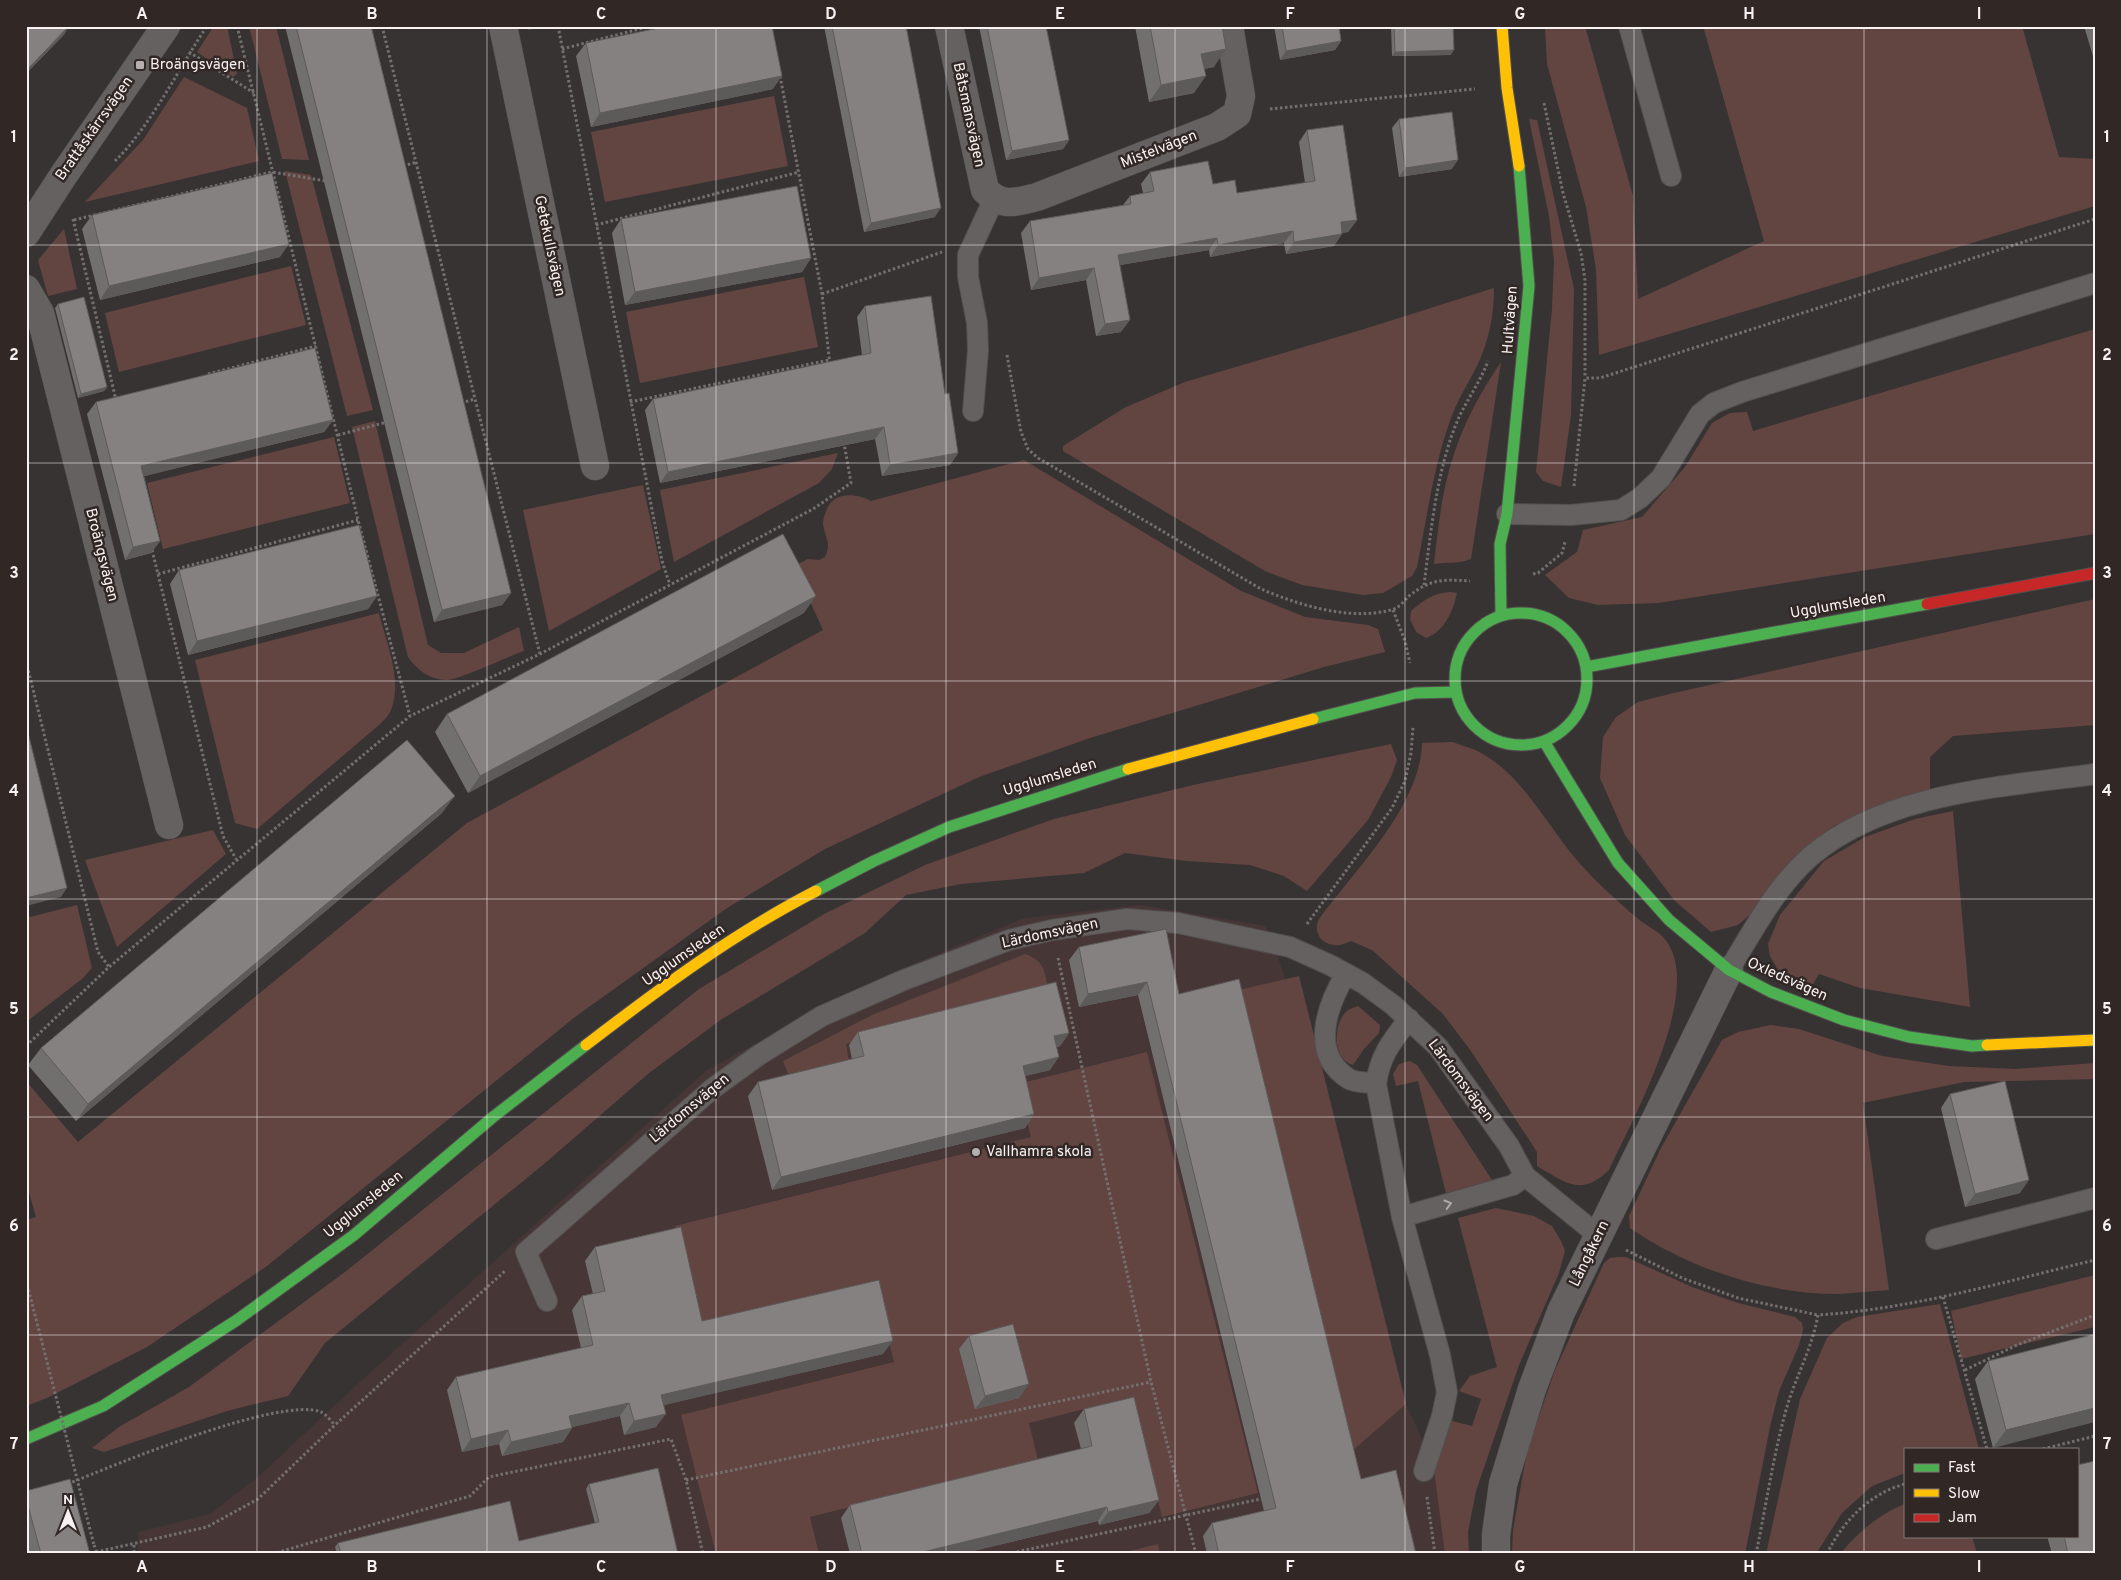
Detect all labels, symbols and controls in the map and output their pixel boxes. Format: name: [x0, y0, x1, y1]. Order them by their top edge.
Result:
text: A: [136, 5, 148, 25]
text: B: [366, 5, 378, 25]
text: C: [596, 5, 606, 25]
text: D: [825, 5, 837, 25]
text: E: [1055, 5, 1065, 25]
text: F: [1285, 5, 1295, 25]
text: G: [1515, 5, 1525, 25]
text: H: [1743, 5, 1755, 25]
text: I: [1977, 5, 1981, 25]
place label: Broängsvägen: [150, 56, 246, 75]
marker: Broängsvägen: [134, 59, 146, 71]
street label: Båtsmansvägen: [948, 61, 988, 169]
street label: Brattåskärrsvägen: [52, 73, 138, 185]
street label: Mistelvägen: [1118, 127, 1200, 173]
text: 1: [11, 128, 17, 148]
text: 1: [2104, 128, 2110, 148]
street label: Getekullsvägen: [529, 194, 569, 298]
street label: Hultvägen: [1499, 285, 1523, 355]
text: 2: [9, 346, 19, 366]
text: 2: [2102, 346, 2112, 366]
street label: Broängsvägen: [80, 506, 122, 604]
text: 3: [9, 564, 19, 584]
text: 3: [2102, 564, 2112, 584]
street label: Ugglumsleden: [1789, 588, 1887, 624]
street label: Ugglumsleden: [1001, 755, 1099, 801]
text: 4: [9, 782, 19, 802]
text: 4: [2102, 782, 2112, 802]
street label: Lärdomsvägen: [1000, 914, 1100, 954]
street label: Ugglumsleden: [639, 920, 729, 992]
street label: Oxledsvägen: [1744, 954, 1830, 1006]
text: 5: [9, 1000, 19, 1020]
text: 5: [2102, 1000, 2112, 1020]
street label: Lärdomsvägen: [1423, 1036, 1497, 1126]
street label: Lärdomsvägen: [646, 1070, 734, 1148]
place label: Vallhamra skola: [986, 1143, 1092, 1162]
marker: Vallhamra skola: [970, 1146, 982, 1158]
street label: Ugglumsleden: [320, 1167, 408, 1243]
one-way arrow: [1444, 1199, 1452, 1209]
text: 6: [9, 1217, 19, 1237]
text: 6: [2102, 1217, 2112, 1237]
street label: Långåkern: [1566, 1218, 1614, 1290]
text: 7: [10, 1435, 18, 1455]
text: 7: [2103, 1435, 2111, 1455]
legend: [1904, 1448, 2078, 1538]
text: Fast: [1948, 1459, 1976, 1478]
text: Slow: [1948, 1485, 1980, 1504]
north arrow: [42, 1488, 92, 1538]
text: N: [63, 1492, 73, 1509]
text: Jam: [1948, 1509, 1977, 1528]
text: A: [136, 1558, 148, 1578]
text: B: [366, 1558, 378, 1578]
text: C: [596, 1558, 606, 1578]
text: D: [825, 1558, 837, 1578]
text: E: [1055, 1558, 1065, 1578]
text: F: [1285, 1558, 1295, 1578]
text: G: [1515, 1558, 1525, 1578]
text: H: [1743, 1558, 1755, 1578]
text: I: [1977, 1558, 1981, 1578]

